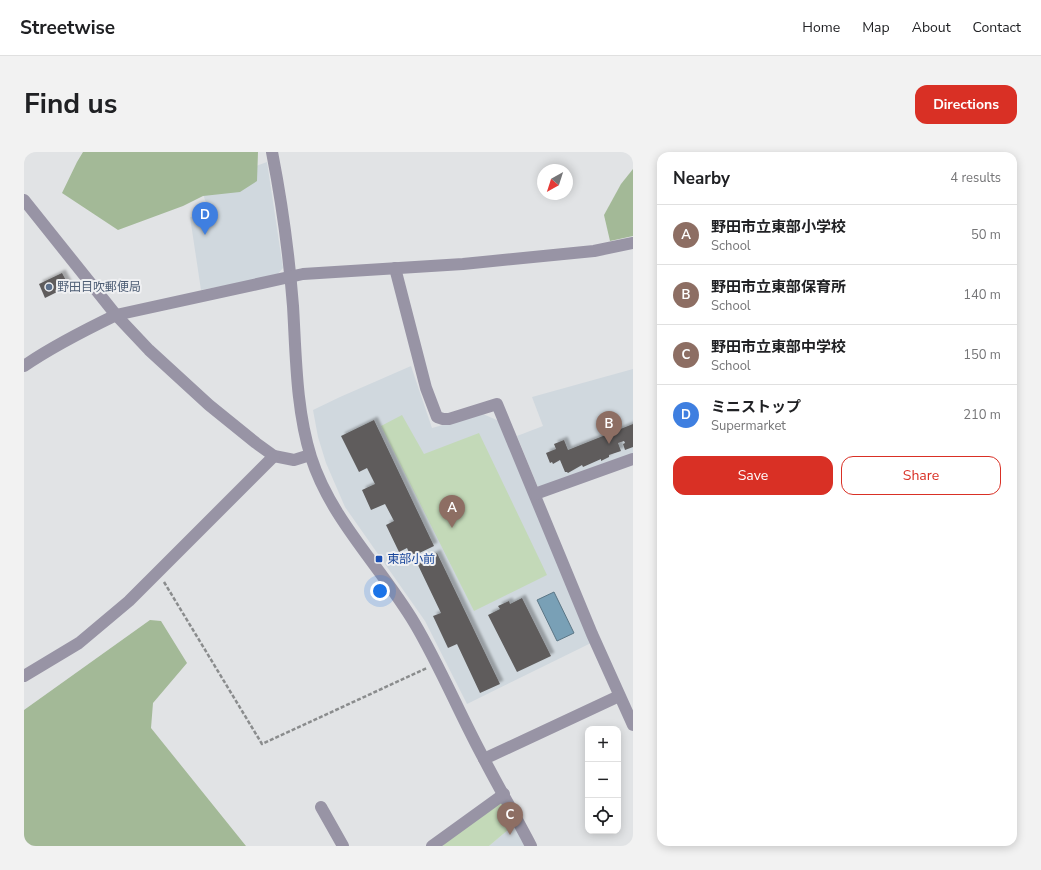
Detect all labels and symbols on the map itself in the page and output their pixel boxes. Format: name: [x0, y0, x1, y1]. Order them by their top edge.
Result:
north arrow: [537, 164, 573, 200]
pin: D: [192, 202, 218, 235]
place label: 野田目吹郵便局: [57, 279, 141, 295]
marker: 野田目吹郵便局: [44, 282, 54, 292]
pin: B: [596, 411, 622, 444]
pin: A: [439, 495, 465, 528]
place label: 東部小前: [387, 551, 435, 567]
marker: 東部小前: [374, 554, 384, 564]
your location: [370, 581, 390, 601]
pin: C: [497, 802, 523, 835]

